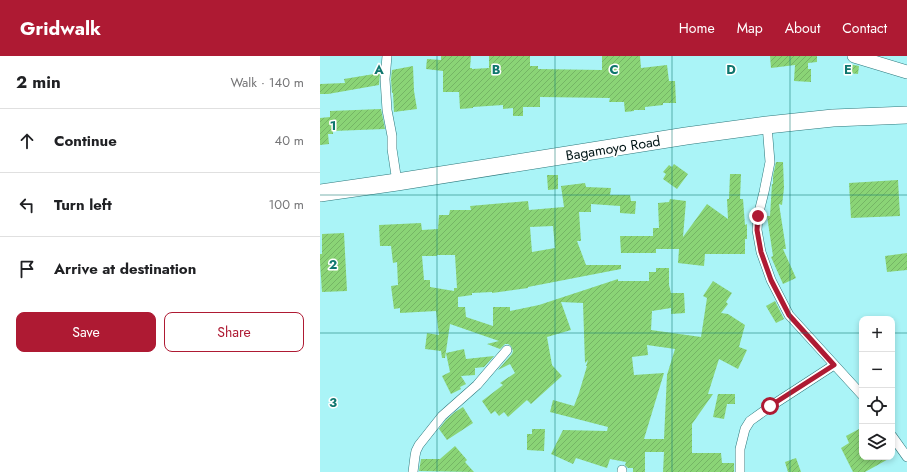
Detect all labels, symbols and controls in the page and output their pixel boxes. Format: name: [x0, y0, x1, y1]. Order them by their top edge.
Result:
text: Gridwalk: [20, 15, 101, 42]
text: Home: [679, 18, 715, 38]
text: Map: [737, 18, 763, 38]
text: About: [785, 18, 820, 38]
text: Contact: [842, 18, 887, 38]
text: A: [373, 60, 384, 79]
text: B: [492, 60, 501, 79]
text: C: [609, 60, 619, 79]
text: D: [726, 60, 736, 79]
text: E: [844, 60, 852, 79]
text: 2 min: [16, 70, 61, 94]
text: Walk · 140 m: [230, 73, 304, 92]
text: 1: [330, 116, 336, 135]
icon: ahead: [16, 130, 38, 152]
text: Continue: [54, 130, 117, 152]
text: 40 m: [275, 131, 304, 150]
street label: Bagamoyo Road: [564, 131, 662, 165]
icon: left: [16, 194, 38, 216]
text: Turn left: [54, 194, 112, 216]
text: 100 m: [269, 195, 304, 214]
route end: [749, 207, 767, 225]
text: 2: [329, 255, 337, 274]
icon: arrive: [16, 258, 38, 280]
text: Arrive at destination: [54, 258, 196, 280]
button: Save: [16, 312, 156, 352]
button: Share: [164, 312, 304, 352]
map controls: [859, 316, 895, 460]
button: +: [859, 316, 895, 352]
button: −: [859, 352, 895, 388]
button: locate: [859, 388, 895, 424]
text: 3: [329, 393, 337, 412]
route start: [761, 397, 779, 415]
button: layers: [859, 424, 895, 460]

